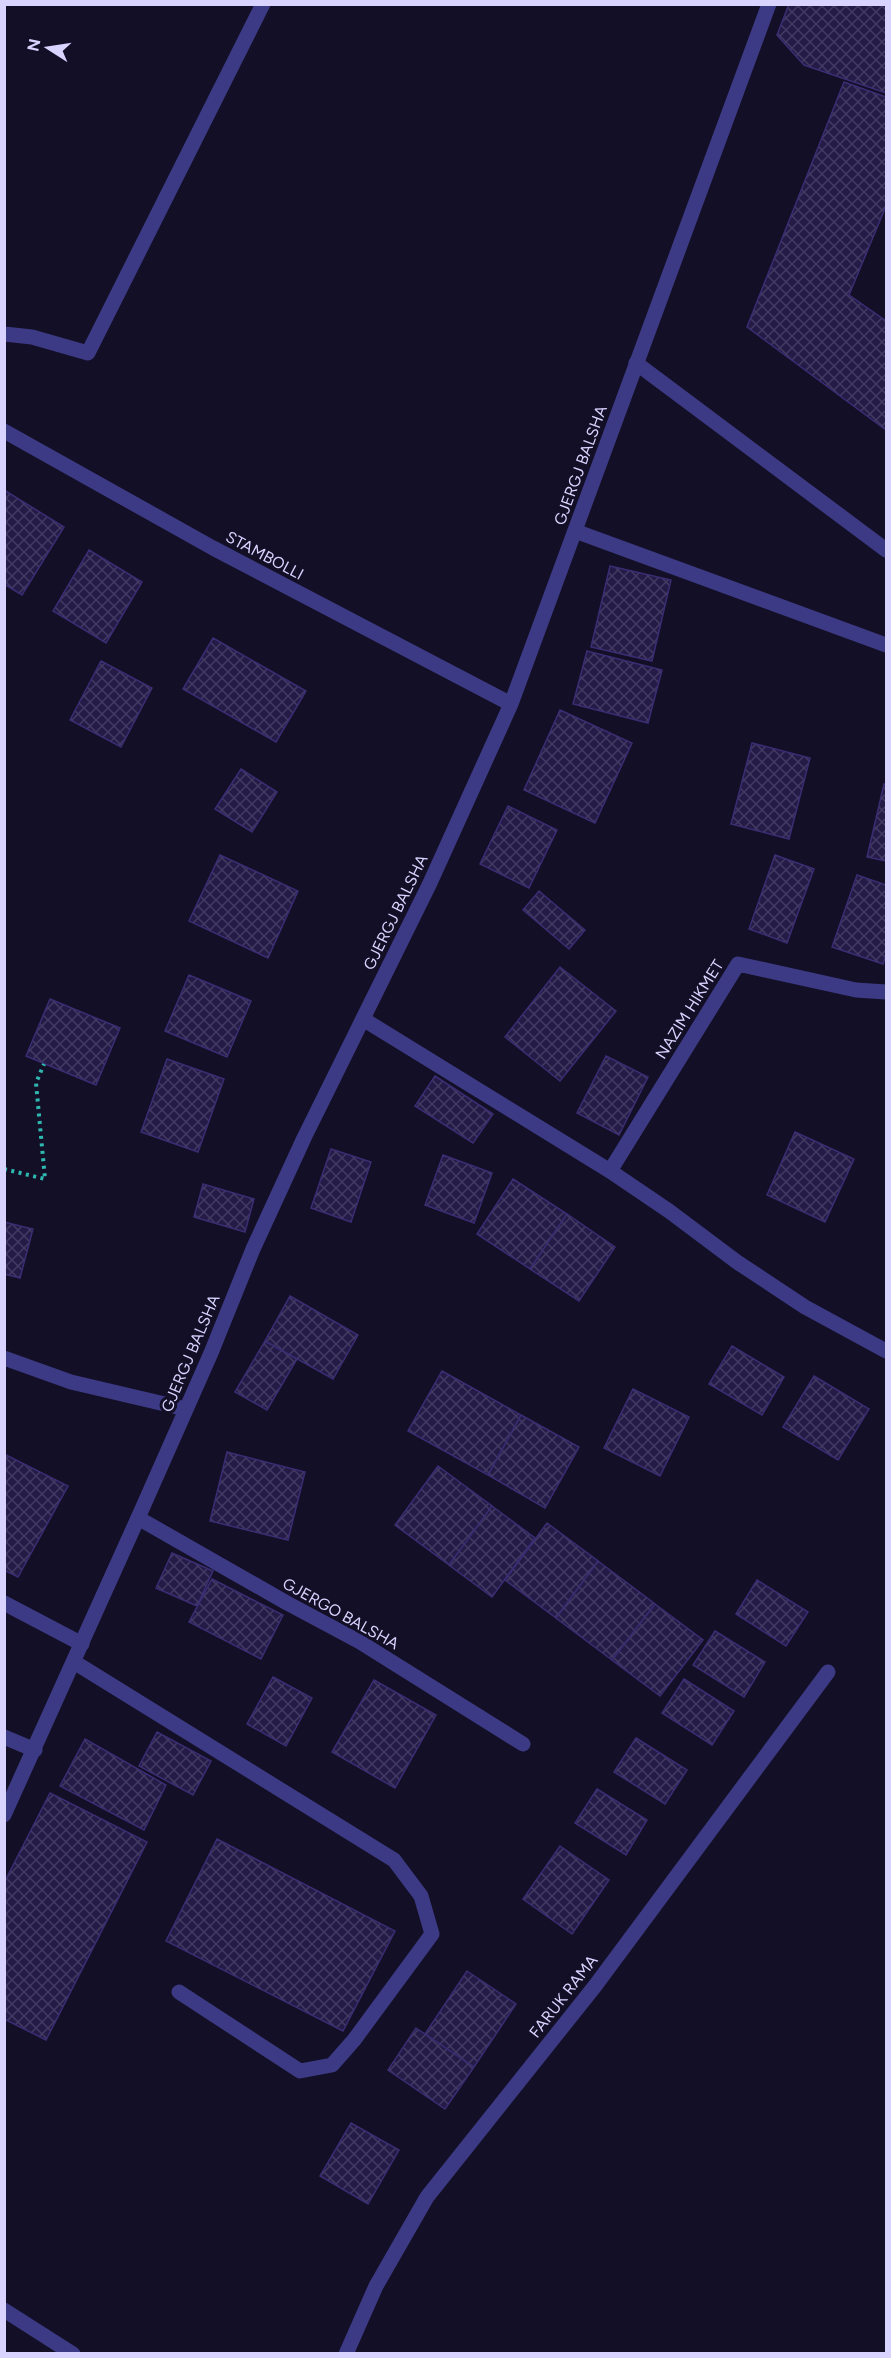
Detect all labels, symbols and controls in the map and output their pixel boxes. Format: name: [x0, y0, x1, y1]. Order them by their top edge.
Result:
north arrow: [18, 18, 78, 78]
text: N: [23, 37, 44, 53]
street label: GJERGJ BALSHA: [550, 403, 611, 528]
street label: STAMBOLLI: [223, 527, 307, 584]
street label: GJERGJ BALSHA: [359, 851, 432, 973]
street label: NAZIM HIKMET: [651, 956, 728, 1062]
street label: GJERGJ BALSHA: [157, 1291, 224, 1415]
street label: GJERGO BALSHA: [279, 1574, 402, 1653]
street label: FARUK RAMA: [525, 1951, 602, 2041]

